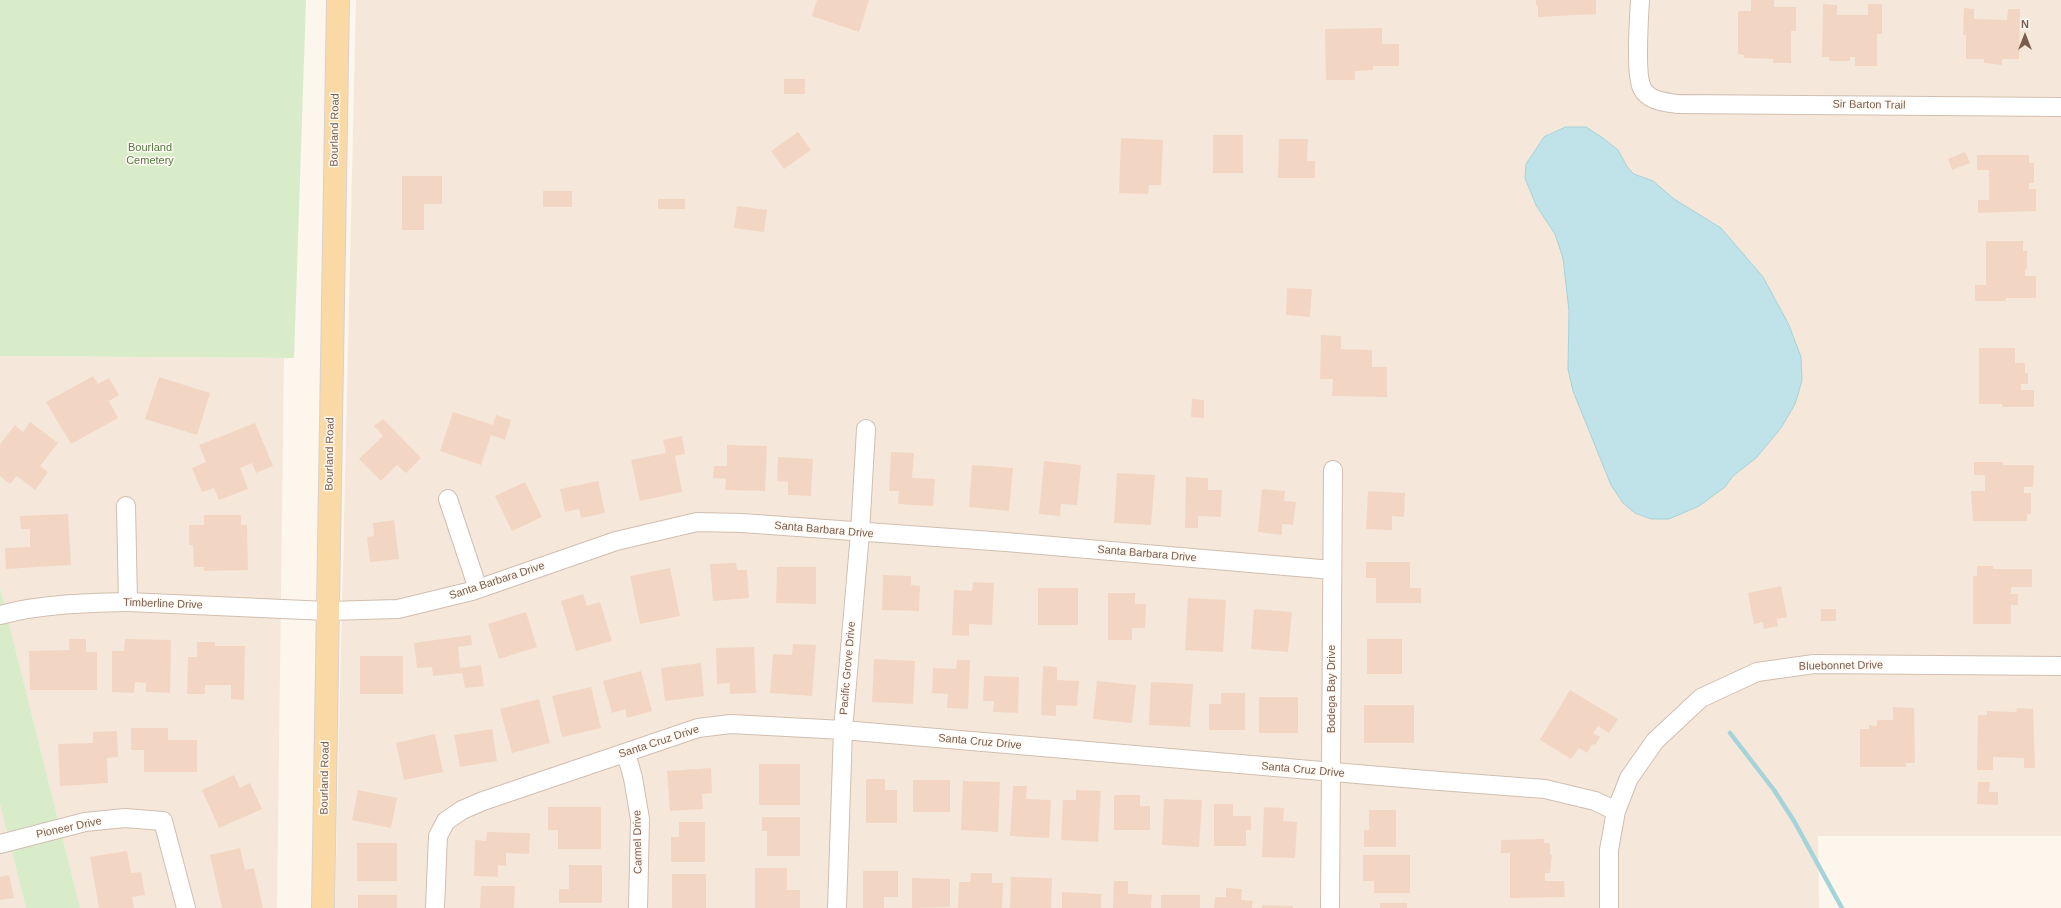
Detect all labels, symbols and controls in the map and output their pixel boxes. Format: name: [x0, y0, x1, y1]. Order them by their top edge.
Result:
north arrow: [2005, 16, 2045, 56]
text: N: [2021, 18, 2029, 30]
street label: Bourland Road: [328, 93, 342, 167]
street label: Sir Barton Trail: [1832, 98, 1906, 112]
park label: Bourland Cemetery: [126, 141, 174, 167]
street label: Bourland Road: [323, 417, 337, 491]
street label: Santa Barbara Drive: [774, 519, 874, 541]
street label: Santa Barbara Drive: [1097, 543, 1197, 565]
street label: Santa Barbara Drive: [448, 559, 546, 603]
street label: Timberline Drive: [123, 596, 203, 612]
street label: Pacific Grove Drive: [837, 621, 859, 715]
street label: Bodega Bay Drive: [1325, 645, 1339, 733]
street label: Bluebonnet Drive: [1799, 659, 1883, 673]
street label: Santa Cruz Drive: [617, 723, 701, 761]
street label: Santa Cruz Drive: [938, 732, 1022, 752]
street label: Bourland Road: [318, 741, 332, 815]
street label: Santa Cruz Drive: [1261, 760, 1345, 780]
street label: Carmel Drive: [631, 810, 645, 874]
street label: Pioneer Drive: [35, 815, 103, 841]

